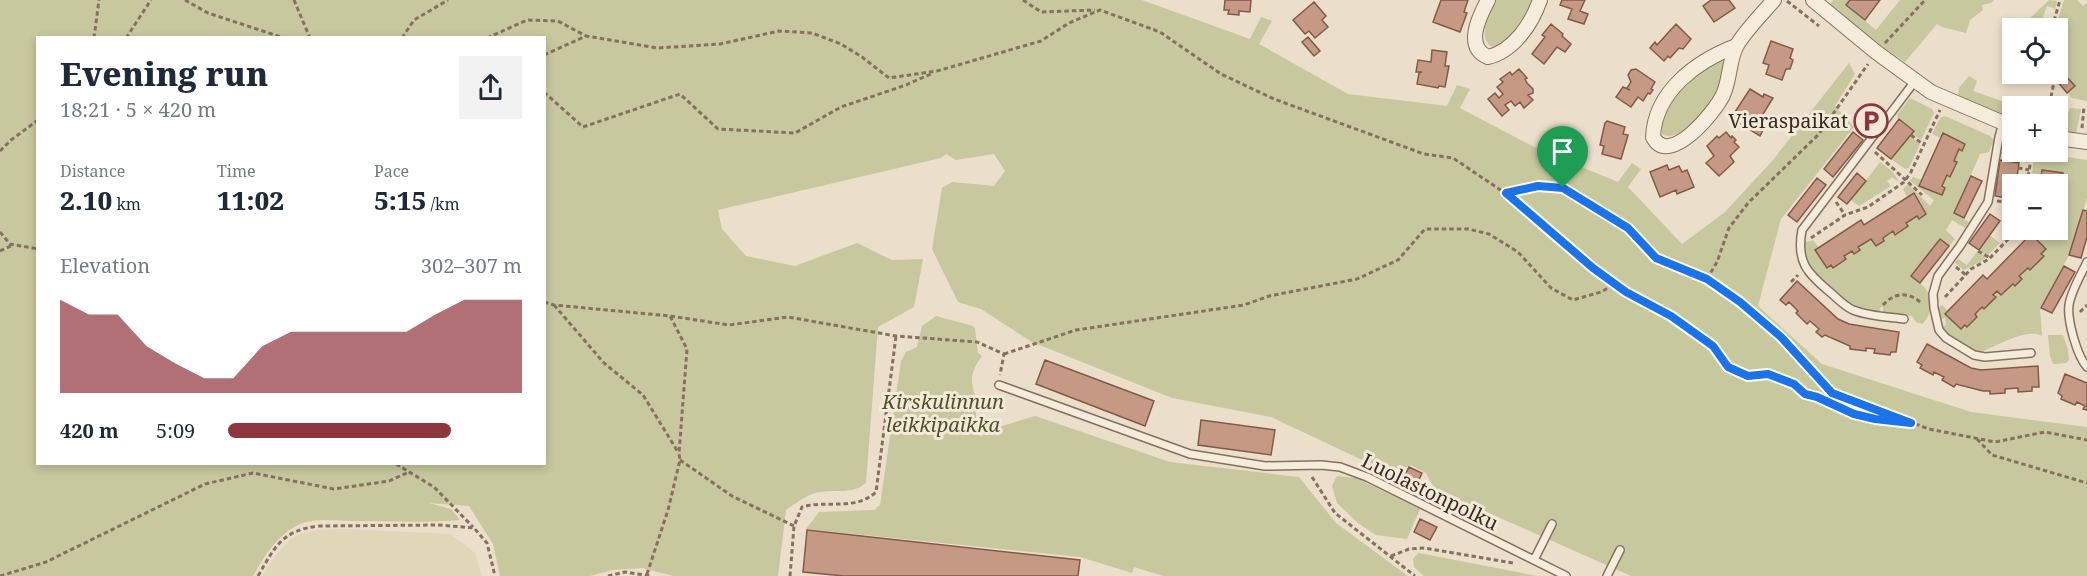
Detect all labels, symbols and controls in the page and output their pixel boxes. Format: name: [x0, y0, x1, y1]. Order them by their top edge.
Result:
map controls: [2002, 18, 2068, 240]
button: locate: [2002, 18, 2068, 84]
text: Evening run: [60, 51, 268, 96]
button: share: [459, 56, 522, 119]
text: 18:21 · 5 × 420 m: [60, 96, 216, 123]
button: +: [2002, 96, 2068, 162]
parking icon: Vieraspaikat: [1853, 103, 1889, 139]
place label: Vieraspaikat: [1728, 107, 1848, 134]
pin: [1537, 126, 1588, 188]
icon: arrive: [1546, 135, 1579, 168]
text: Distance: [60, 160, 125, 182]
text: Time: [217, 160, 256, 182]
text: Pace: [374, 160, 409, 182]
button: −: [2002, 174, 2068, 240]
text: 2.10: [60, 182, 112, 218]
text: 11:02: [217, 182, 284, 218]
text: 5:15: [374, 182, 426, 218]
text: km: [112, 193, 141, 215]
text: /km: [426, 193, 460, 215]
text: Elevation: [60, 252, 150, 279]
text: 302–307 m: [421, 252, 522, 279]
park label: Kirskulinnun leikkipaikka: [881, 388, 1004, 438]
text: 420 m: [60, 417, 119, 444]
text: 5:09: [156, 417, 195, 444]
street label: Luolastonpolku: [1357, 447, 1503, 536]

